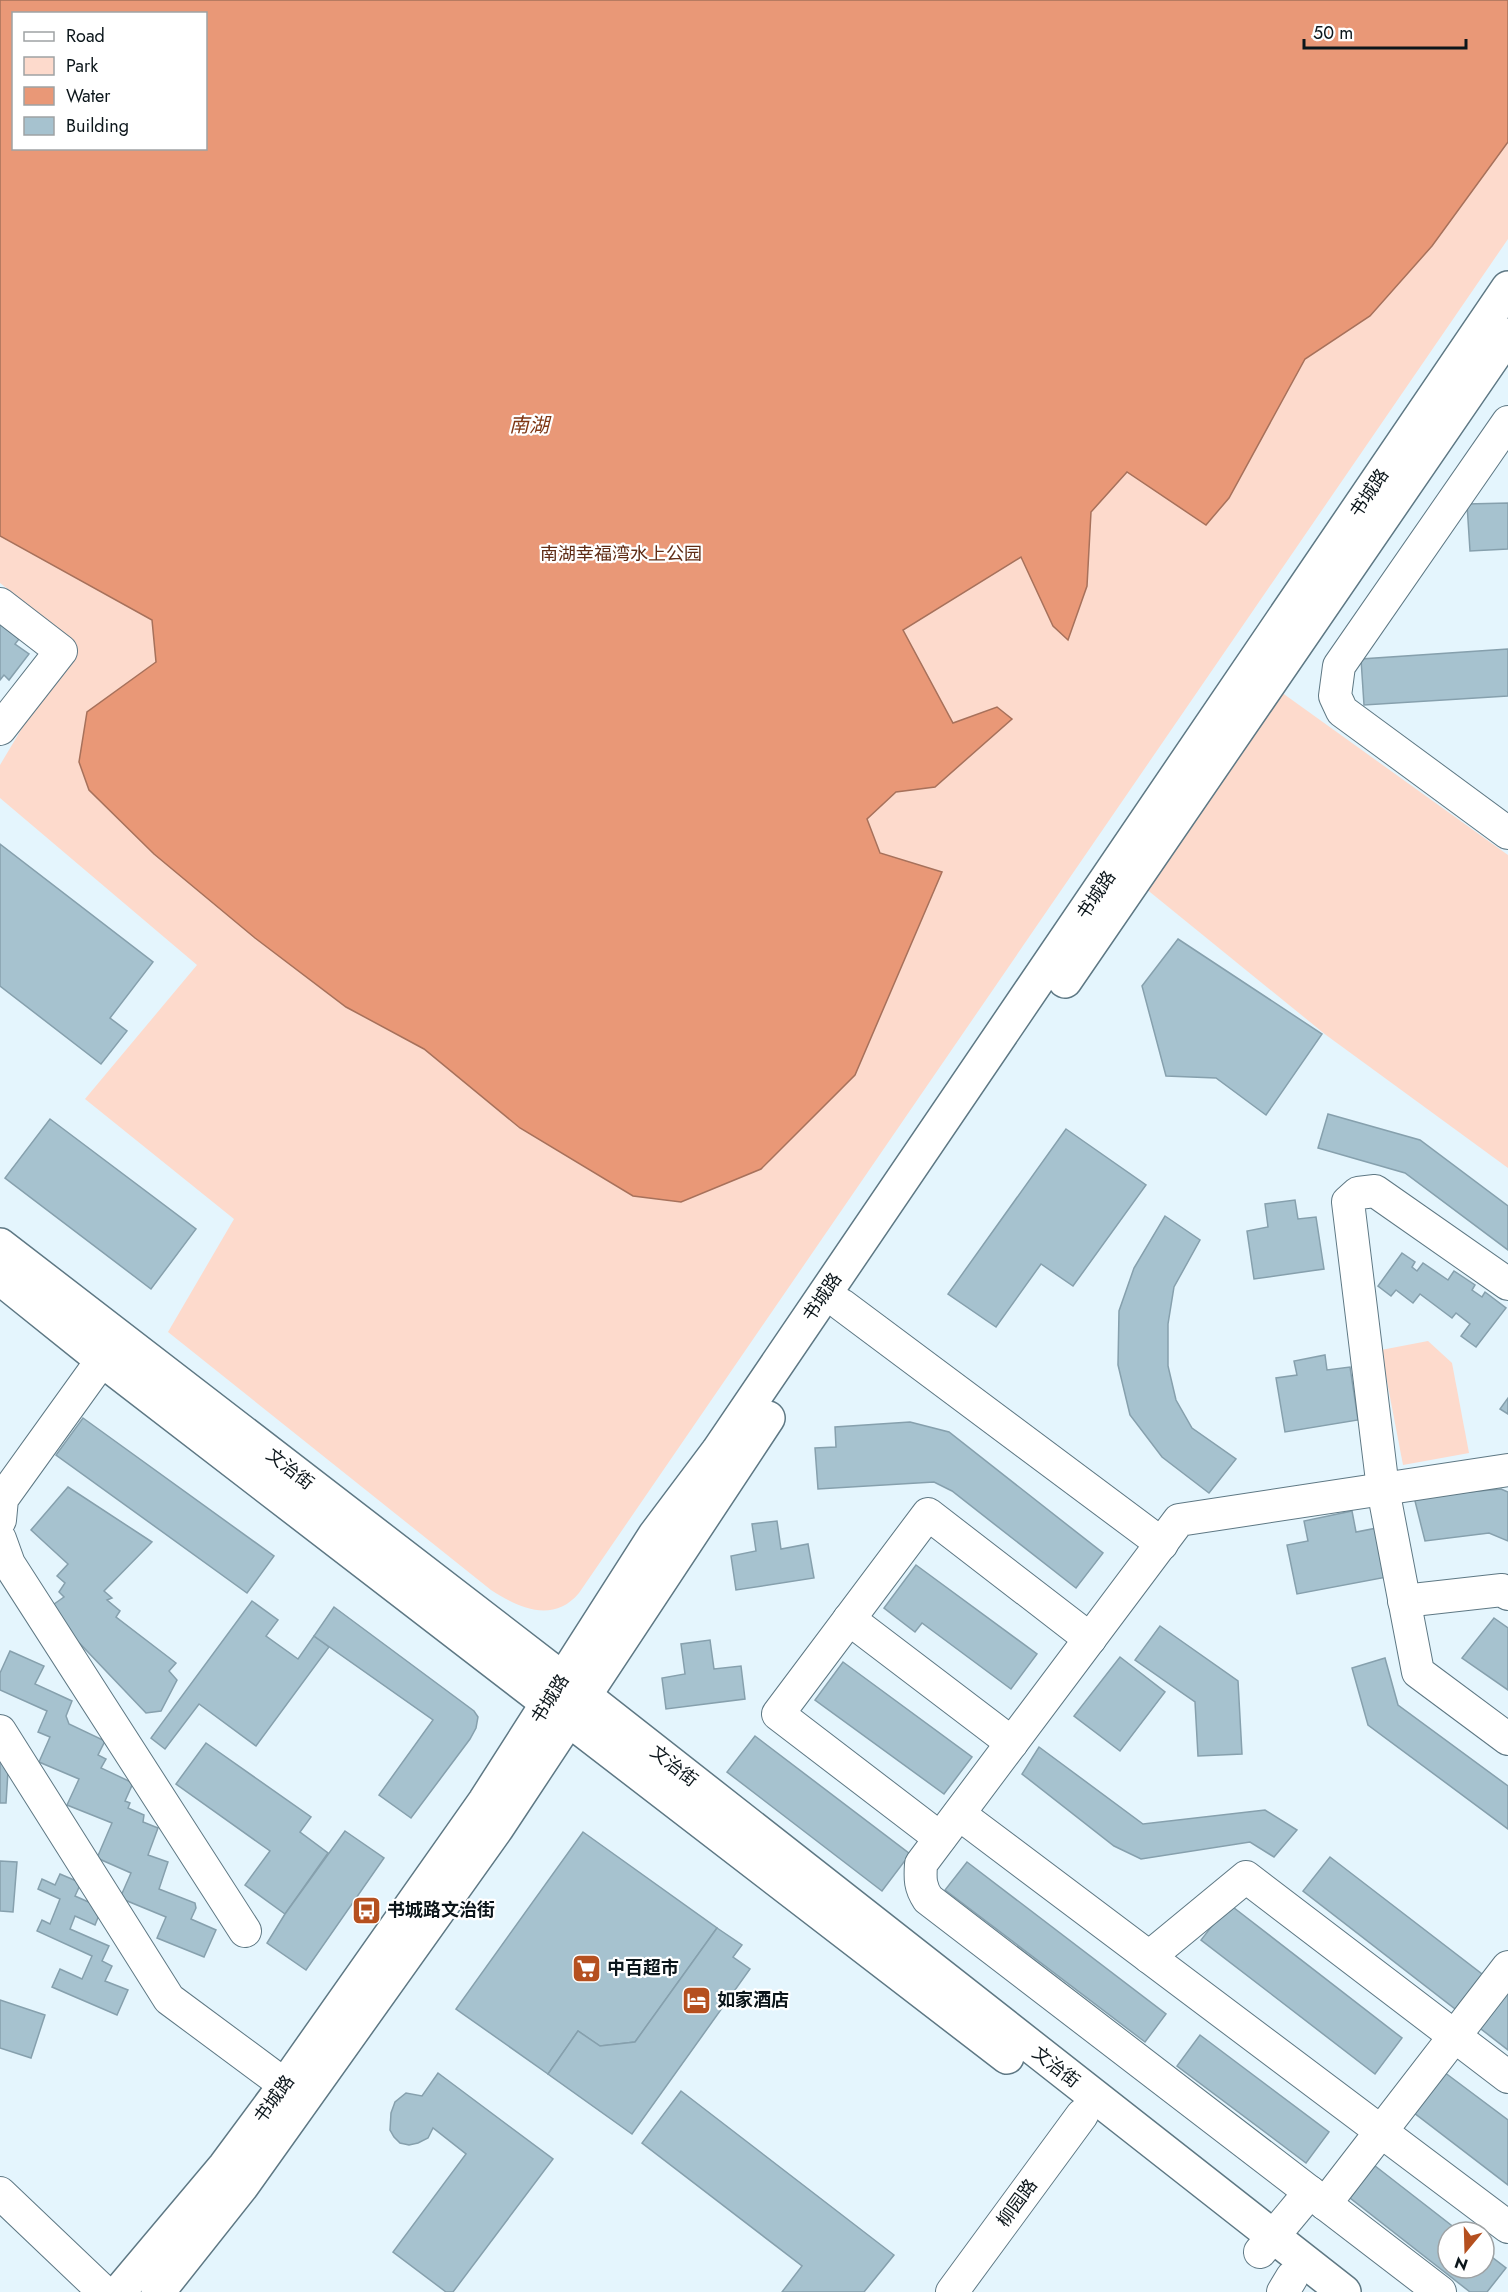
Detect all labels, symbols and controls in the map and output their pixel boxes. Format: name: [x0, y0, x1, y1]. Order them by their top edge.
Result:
legend: [12, 12, 207, 150]
scale bar: [1304, 12, 1466, 50]
text: 50 m: [1313, 20, 1353, 46]
text: Road: [66, 23, 105, 49]
text: Park: [66, 53, 98, 79]
text: Water: [66, 83, 111, 109]
text: Building: [66, 113, 129, 139]
water label: 南湖: [509, 411, 552, 440]
street label: 书城路: [1343, 463, 1395, 523]
park label: 南湖幸福湾水上公园: [540, 541, 702, 567]
street label: 书城路: [1070, 865, 1122, 925]
street label: 书城路: [796, 1267, 848, 1327]
street label: 文治街: [261, 1442, 319, 1496]
street label: 书城路: [525, 1669, 575, 1729]
street label: 文治街: [645, 1739, 703, 1793]
bus stop icon: 书城路文治街: [350, 1894, 382, 1926]
place label: 书城路文治街: [387, 1897, 495, 1923]
supermarket icon: 中百超市: [570, 1952, 602, 1984]
place label: 中百超市: [607, 1955, 679, 1981]
hotel icon: 如家酒店: [680, 1984, 712, 2016]
place label: 如家酒店: [717, 1987, 789, 2013]
street label: 文治街: [1027, 2040, 1085, 2094]
street label: 书城路: [248, 2070, 300, 2128]
street label: 柳园路: [991, 2174, 1043, 2232]
north arrow: [1436, 2220, 1496, 2280]
text: N: [1452, 2251, 1471, 2277]

